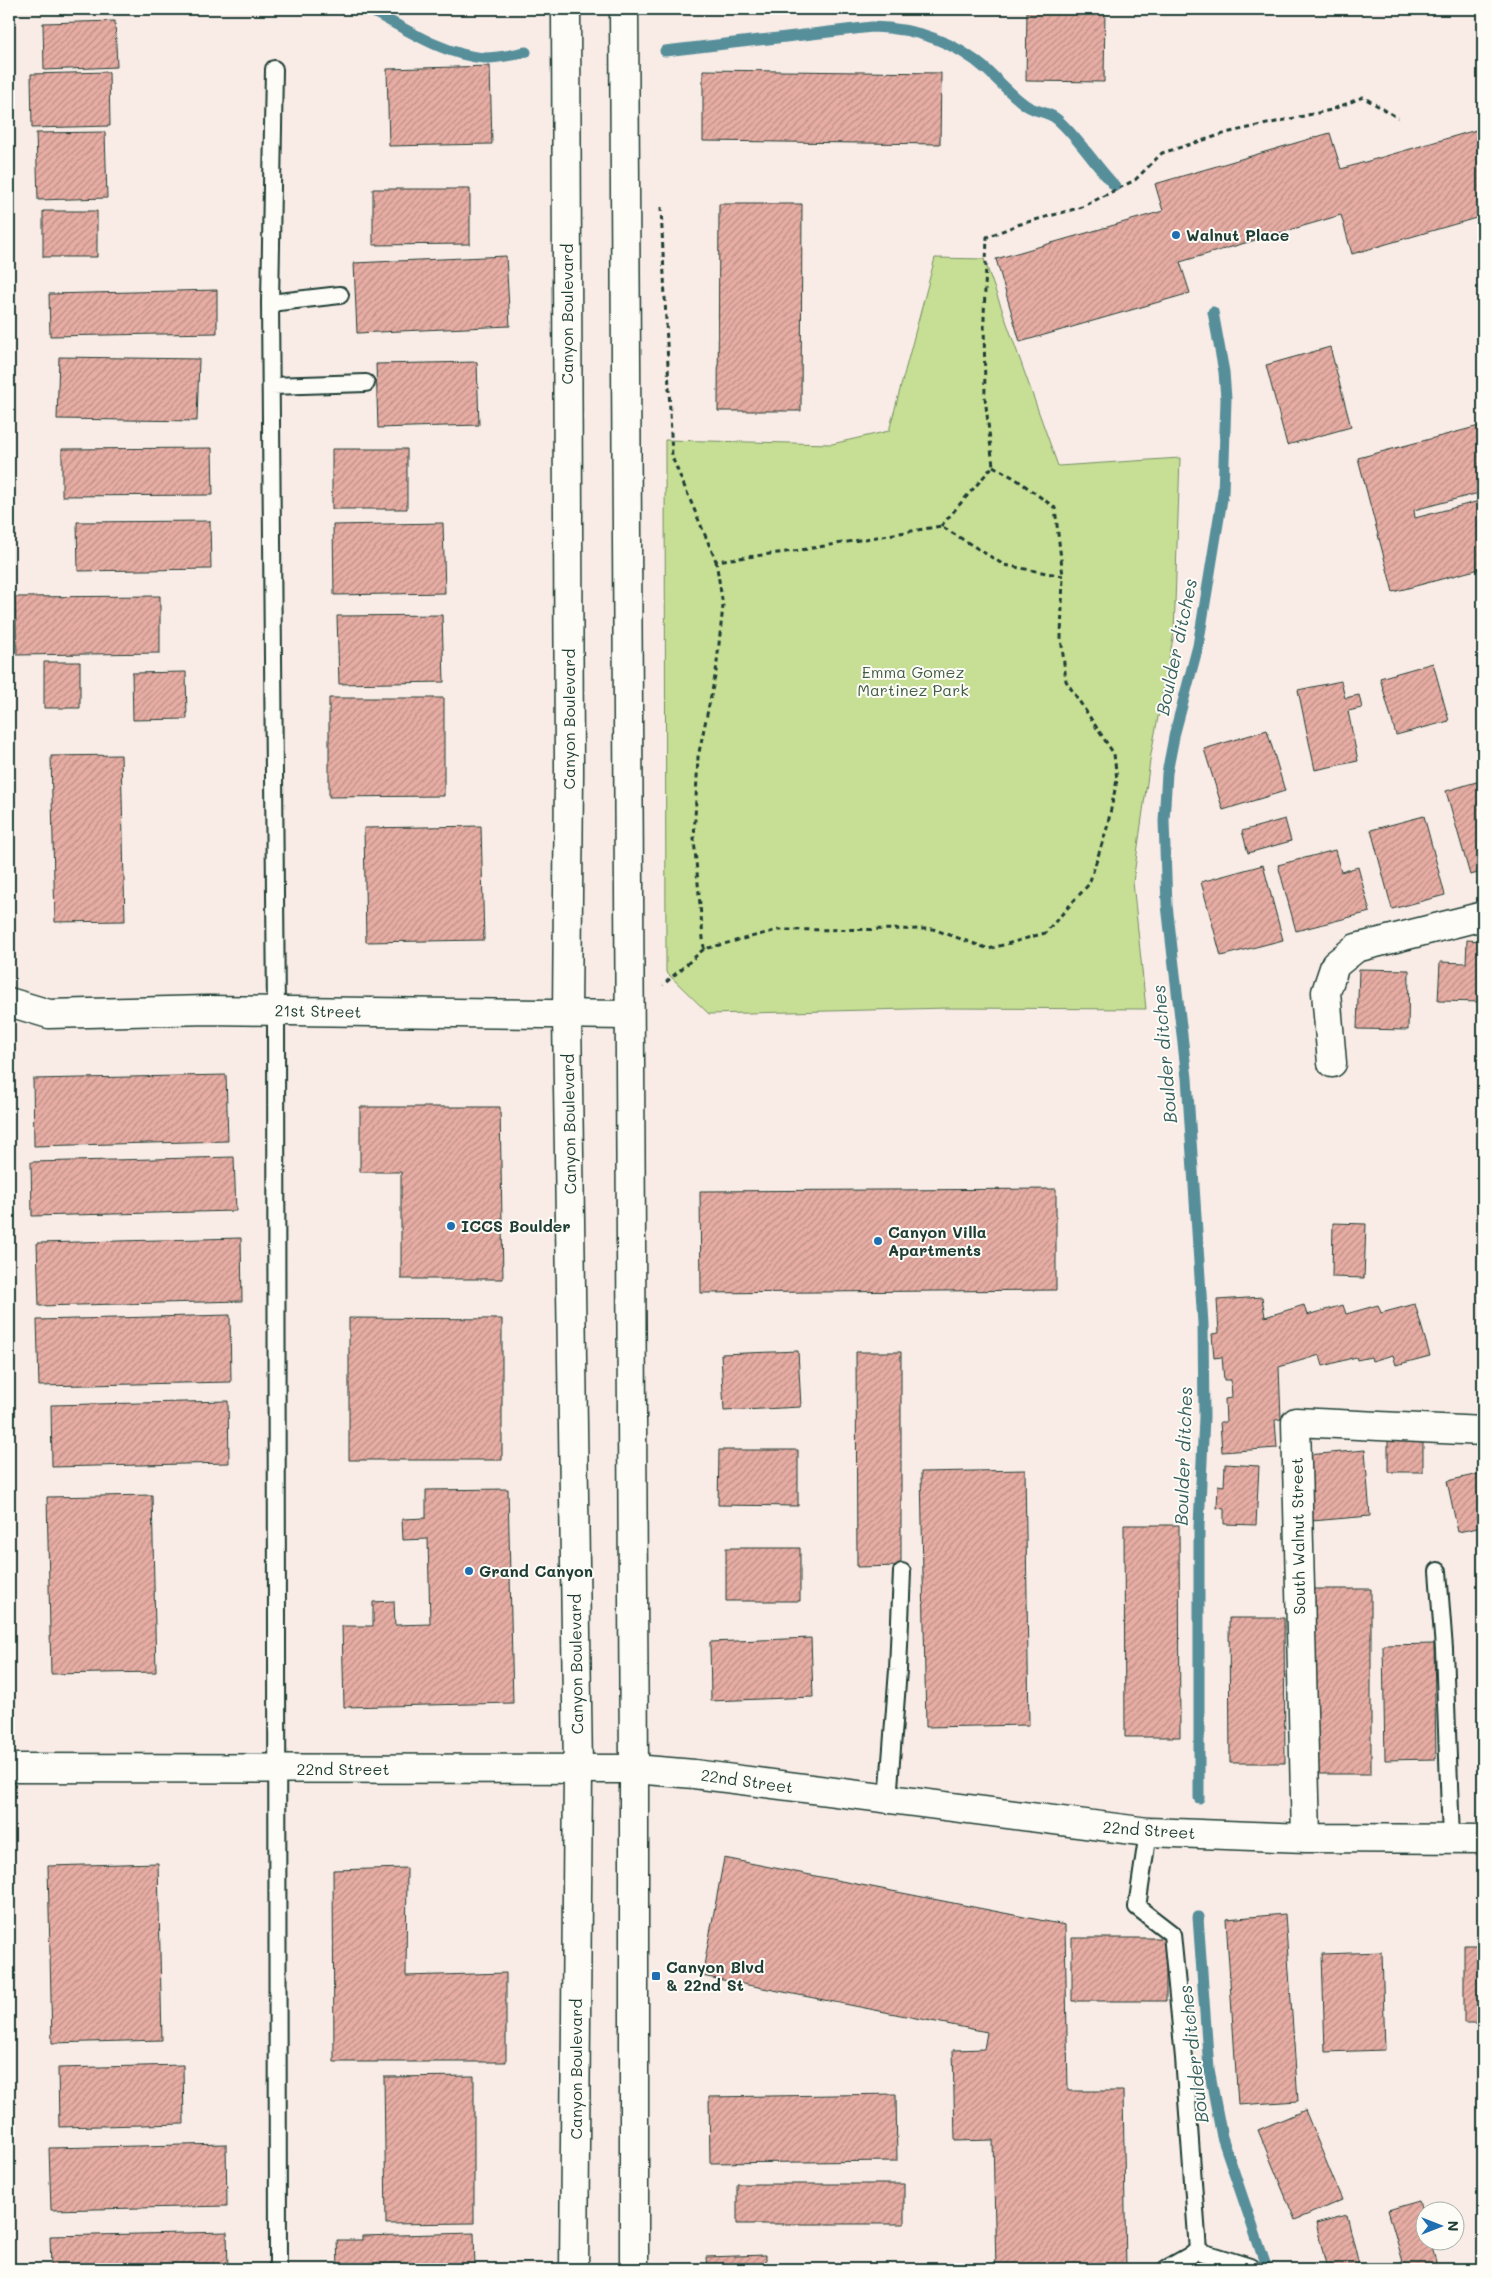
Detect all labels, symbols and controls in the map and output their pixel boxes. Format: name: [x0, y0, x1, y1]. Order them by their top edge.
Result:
place label: Walnut Place: [1186, 224, 1289, 245]
marker: Walnut Place: [1170, 229, 1182, 241]
street label: Canyon Boulevard: [556, 244, 577, 384]
water label: Boulder ditches: [1150, 576, 1202, 717]
street label: Canyon Boulevard: [558, 649, 579, 789]
park label: Emma Gomez Martinez Park: [857, 661, 969, 700]
water label: Boulder ditches: [1146, 984, 1182, 1124]
street label: 21st Street: [274, 999, 362, 1022]
street label: Canyon Boulevard: [557, 1053, 580, 1195]
place label: ICCS Boulder: [461, 1215, 571, 1236]
marker: ICCS Boulder: [445, 1220, 457, 1232]
place label: Canyon Villa Apartments: [888, 1221, 987, 1260]
marker: Canyon Villa Apartments: [872, 1235, 884, 1247]
water label: Boulder ditches: [1169, 1386, 1197, 1526]
street label: South Walnut Street: [1286, 1457, 1309, 1615]
place label: Grand Canyon: [479, 1560, 593, 1581]
marker: Grand Canyon: [463, 1565, 475, 1577]
street label: Canyon Boulevard: [564, 1593, 587, 1735]
street label: 22nd Street: [297, 1758, 389, 1779]
street label: 22nd Street: [700, 1764, 795, 1797]
street label: 22nd Street: [1102, 1816, 1196, 1843]
place label: Canyon Blvd & 22nd St: [666, 1956, 764, 1995]
marker: Canyon Blvd & 22nd St: [650, 1970, 662, 1982]
water label: Boulder ditches: [1173, 1984, 1213, 2125]
street label: Canyon Boulevard: [565, 1999, 586, 2139]
north arrow: [1414, 2200, 1464, 2250]
text: N: [1444, 2221, 1463, 2231]

